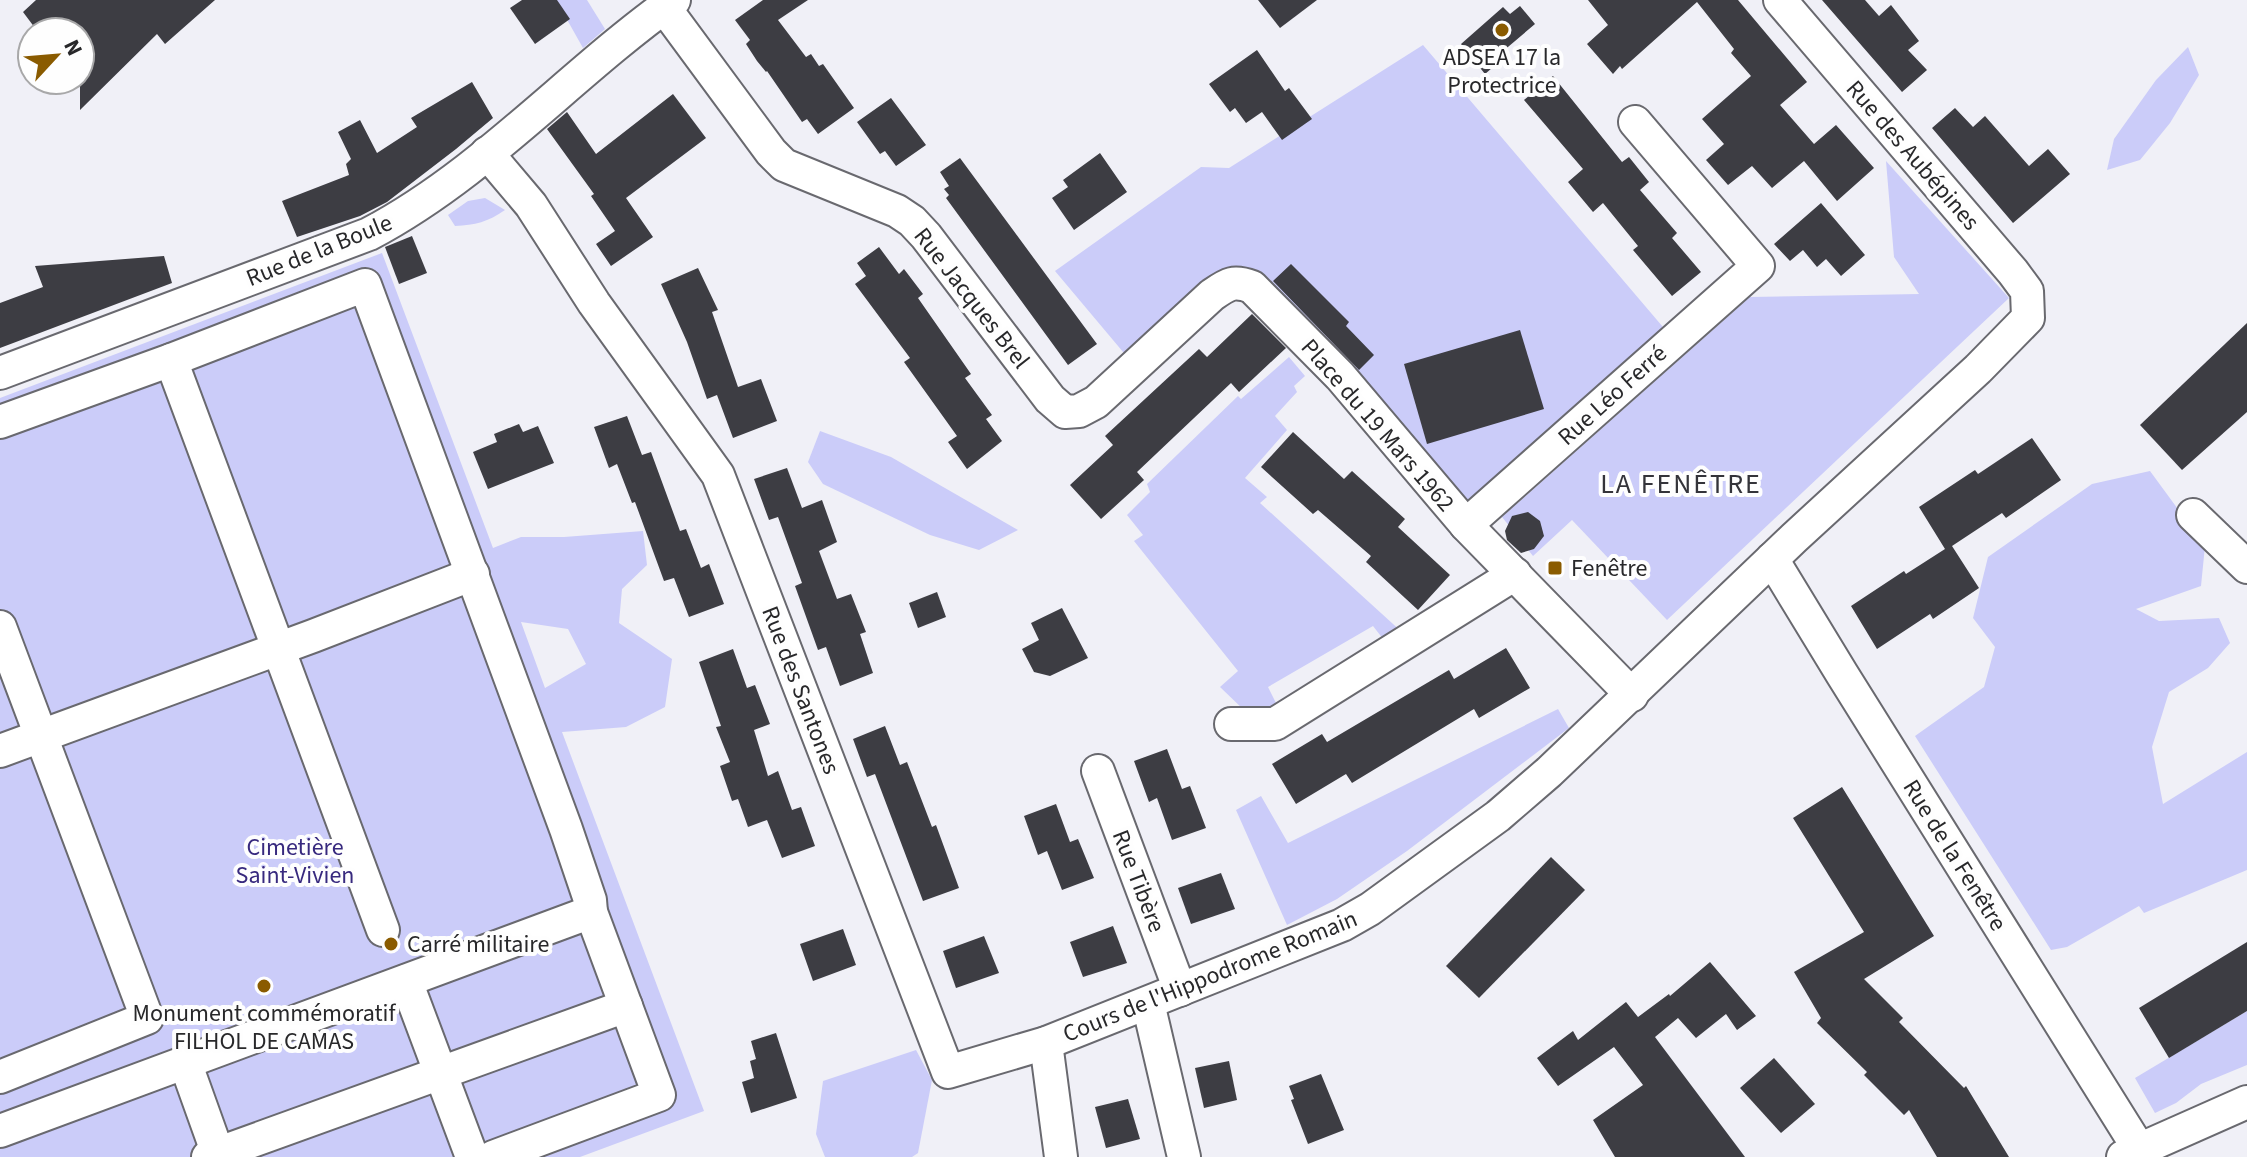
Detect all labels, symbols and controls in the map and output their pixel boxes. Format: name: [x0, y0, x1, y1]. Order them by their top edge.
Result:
north arrow: [16, 16, 96, 96]
marker: ADSEA 17 la Protectrice: [1493, 21, 1511, 39]
text: N: [55, 34, 91, 61]
place label: ADSEA 17 la Protectrice: [1443, 40, 1561, 103]
street label: Rue des Aubépines: [1837, 73, 1988, 238]
street label: Rue de la Boule: [241, 205, 397, 296]
street label: Rue Jacques Brel: [905, 220, 1038, 376]
street label: Place du 19 Mars 1962: [1293, 331, 1463, 519]
street label: Rue Léo Ferré: [1550, 337, 1675, 454]
district label: LA FENÊTRE: [1600, 464, 1762, 504]
place label: Fenêtre: [1571, 551, 1647, 586]
marker: Fenêtre: [1546, 559, 1564, 577]
street label: Rue des Santones: [752, 601, 849, 779]
street label: Rue de la Fenêtre: [1894, 773, 2015, 938]
street label: Rue Tibère: [1103, 825, 1174, 938]
park label: Cimetière Saint-Vivien: [236, 830, 354, 893]
street label: Cours de l'Hippodrome Romain: [1058, 901, 1363, 1052]
place label: Carré militaire: [407, 927, 549, 962]
marker: Carré militaire: [382, 935, 400, 953]
marker: Monument commémoratif FILHOL DE CAMAS: [255, 977, 273, 995]
place label: Monument commémoratif FILHOL DE CAMAS: [132, 996, 397, 1059]

